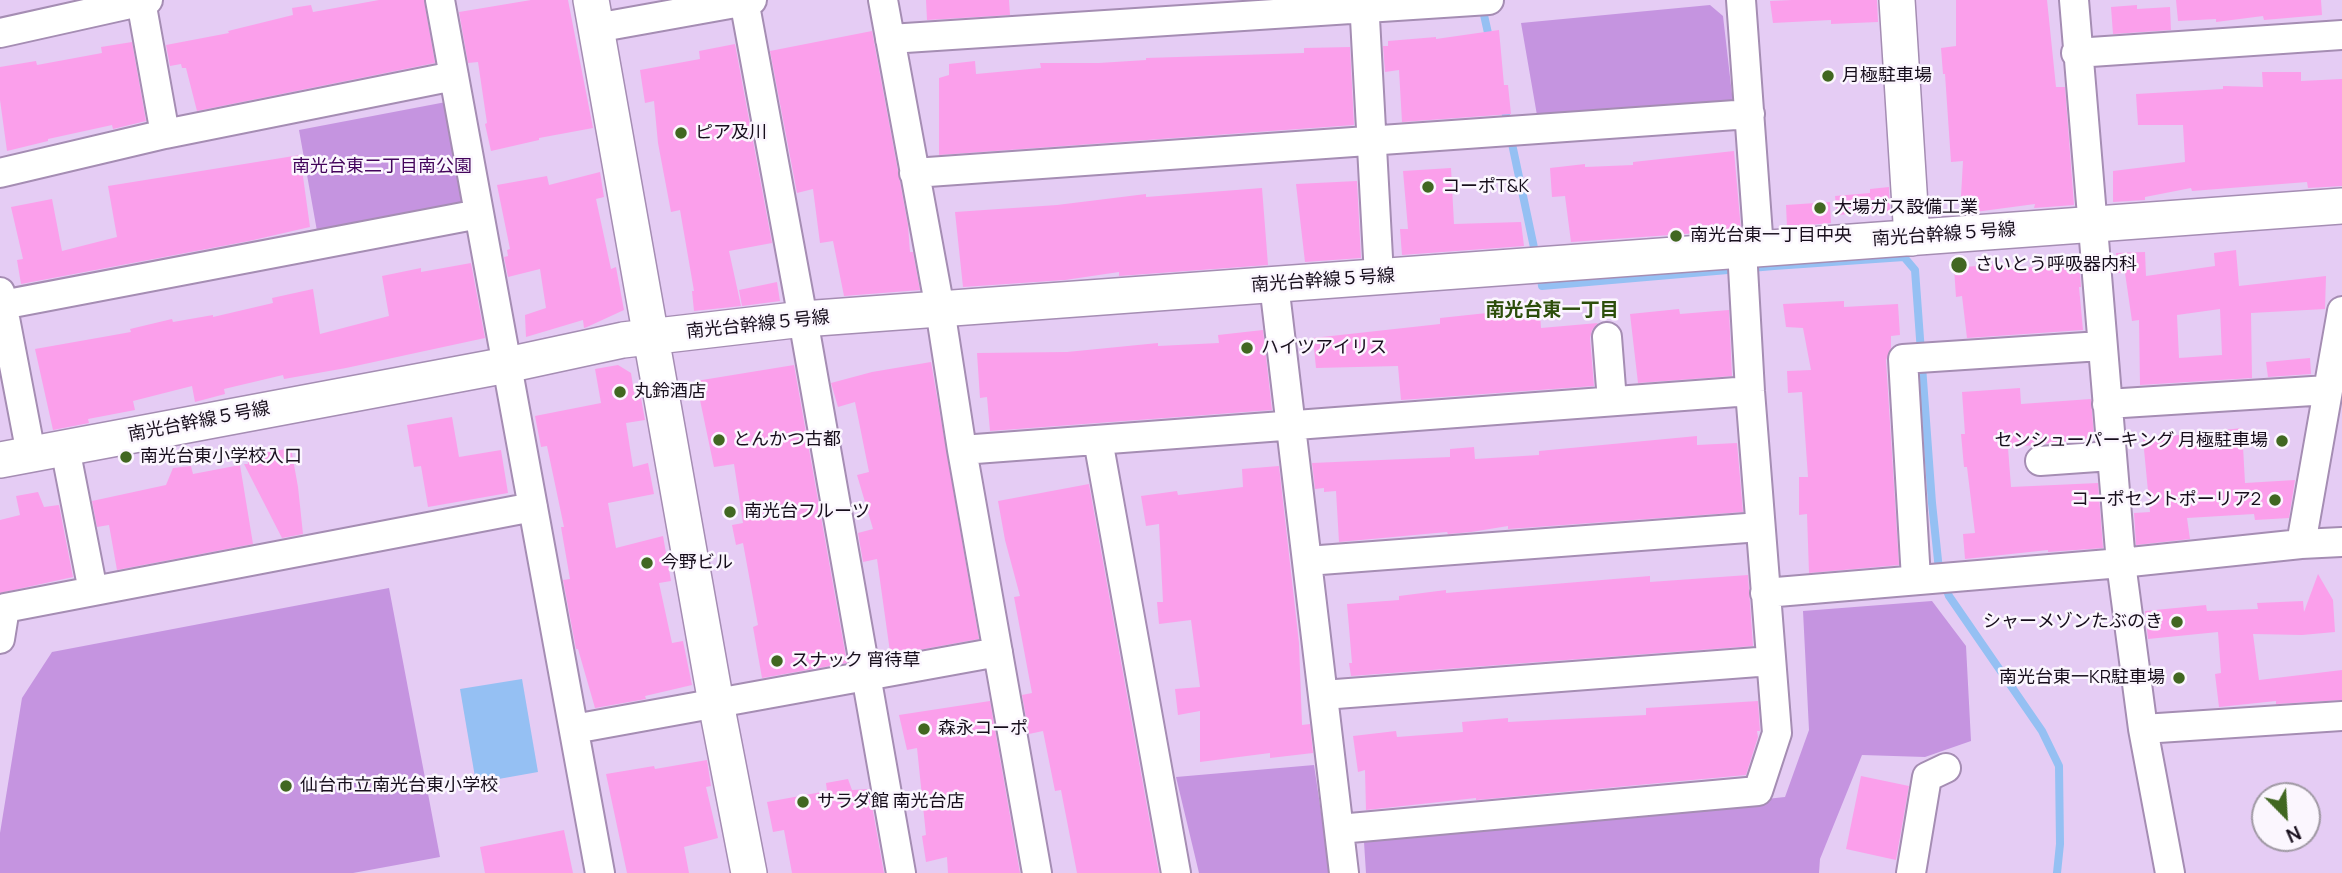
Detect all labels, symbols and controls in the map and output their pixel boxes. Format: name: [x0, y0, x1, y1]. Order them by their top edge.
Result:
place label: 月極駐車場: [1842, 65, 1932, 87]
marker: 月極駐車場: [1820, 68, 1836, 84]
place label: ピア及川: [695, 122, 767, 144]
marker: ピア及川: [673, 125, 689, 141]
park label: 南光台東二丁目南公園: [292, 156, 472, 178]
place label: コーポT&K: [1442, 176, 1529, 198]
marker: コーポT&K: [1420, 179, 1436, 195]
place label: 大場ガス設備工業: [1834, 197, 1978, 219]
marker: 大場ガス設備工業: [1812, 200, 1828, 216]
street label: 南光台幹線５号線: [1871, 219, 2017, 251]
place label: 南光台東一丁目中央: [1690, 225, 1852, 247]
marker: 南光台東一丁目中央: [1668, 228, 1684, 244]
place label: さいとう呼吸器内科: [1975, 254, 2137, 276]
marker: さいとう呼吸器内科: [1949, 255, 1969, 275]
street label: 南光台幹線５号線: [1250, 265, 1396, 297]
district label: 南光台東一丁目: [1486, 300, 1618, 322]
street label: 南光台幹線５号線: [685, 307, 831, 343]
place label: ハイツアイリス: [1261, 337, 1387, 359]
marker: ハイツアイリス: [1239, 340, 1255, 356]
place label: 丸鈴酒店: [634, 381, 706, 403]
marker: 丸鈴酒店: [612, 384, 628, 400]
street label: 南光台幹線５号線: [126, 398, 272, 446]
place label: とんかつ古都: [733, 429, 841, 451]
place label: センシューパーキング 月極駐車場: [1994, 430, 2268, 452]
marker: とんかつ古都: [711, 432, 727, 448]
marker: センシューパーキング 月極駐車場: [2274, 433, 2290, 449]
place label: 南光台東小学校入口: [140, 446, 302, 468]
marker: 南光台東小学校入口: [118, 449, 134, 465]
place label: コーポセントポーリア2: [2071, 489, 2261, 511]
marker: コーポセントポーリア2: [2267, 492, 2283, 508]
place label: 南光台フルーツ: [744, 501, 870, 523]
marker: 南光台フルーツ: [722, 504, 738, 520]
place label: 今野ビル: [661, 552, 733, 574]
marker: 今野ビル: [639, 555, 655, 571]
place label: シャーメゾンたぶのき: [1983, 611, 2163, 633]
marker: シャーメゾンたぶのき: [2169, 614, 2185, 630]
place label: スナック 宵待草: [791, 650, 921, 672]
marker: スナック 宵待草: [769, 653, 785, 669]
place label: 南光台東一KR駐車場: [1999, 667, 2165, 689]
marker: 南光台東一KR駐車場: [2171, 670, 2187, 686]
place label: 森永コーポ: [938, 718, 1028, 740]
marker: 森永コーポ: [916, 721, 932, 737]
place label: 仙台市立南光台東小学校: [300, 775, 498, 797]
marker: 仙台市立南光台東小学校: [278, 778, 294, 794]
north arrow: [2251, 782, 2321, 852]
place label: サラダ館 南光台店: [817, 791, 965, 813]
marker: サラダ館 南光台店: [795, 794, 811, 810]
text: N: [2282, 820, 2305, 849]

